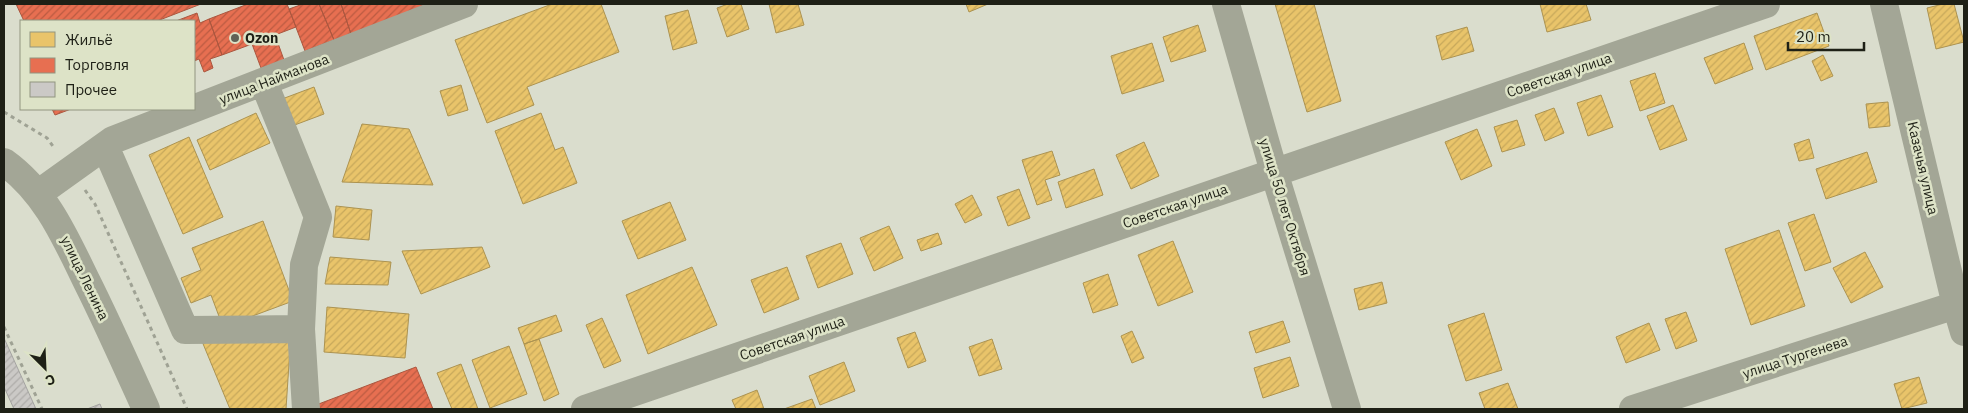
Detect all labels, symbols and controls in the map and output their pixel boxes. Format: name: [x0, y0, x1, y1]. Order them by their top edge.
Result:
legend: [20, 20, 195, 110]
scale bar: [1788, 20, 1864, 52]
text: 20 m: [1796, 27, 1831, 46]
place label: Ozon: [245, 29, 278, 47]
text: Жильё: [65, 30, 113, 49]
marker: Ozon: [229, 32, 241, 44]
street label: Советская улица: [1504, 48, 1614, 101]
street label: улица Найманова: [217, 50, 332, 108]
text: Торговля: [65, 55, 129, 74]
text: Прочее: [65, 80, 117, 99]
street label: Казачья улица: [1904, 120, 1943, 217]
street label: улица 50 лет Октября: [1256, 136, 1314, 278]
street label: Советская улица: [1120, 179, 1230, 232]
street label: улица Ленина: [57, 233, 113, 324]
street label: Советская улица: [737, 311, 847, 364]
street label: улица Тургенева: [1740, 331, 1850, 382]
north arrow: [20, 343, 70, 393]
text: С: [42, 370, 58, 390]

